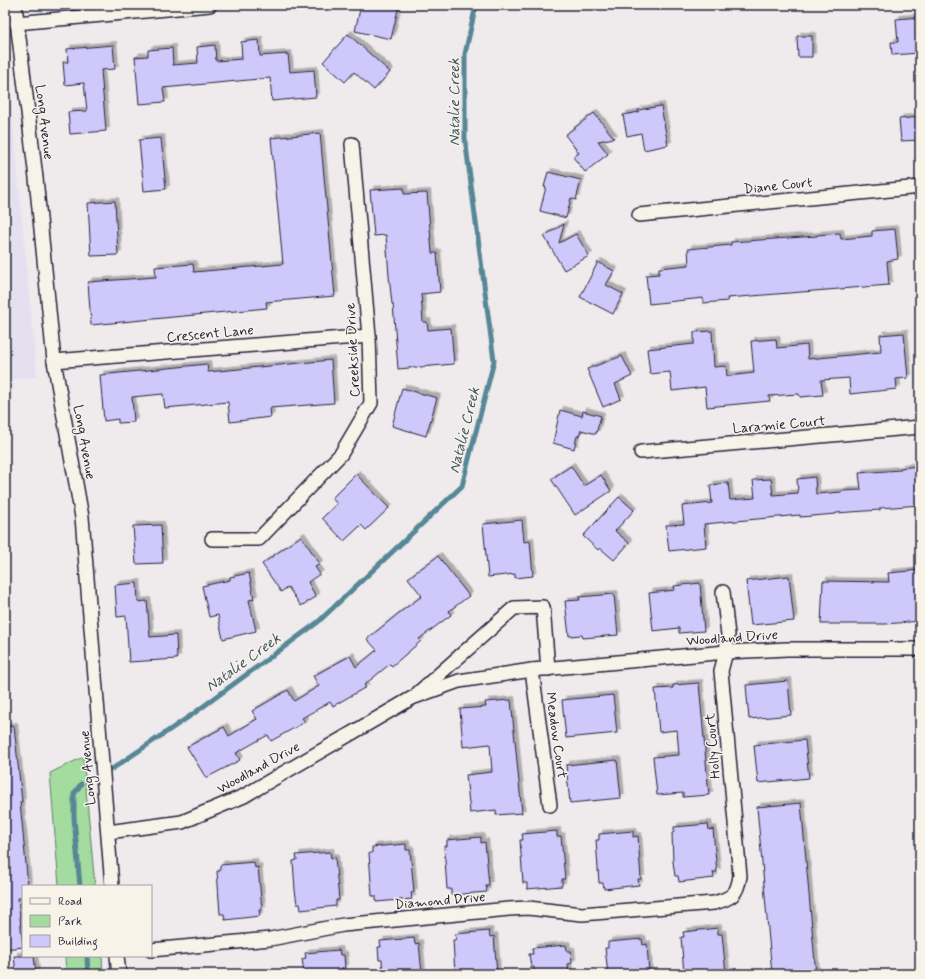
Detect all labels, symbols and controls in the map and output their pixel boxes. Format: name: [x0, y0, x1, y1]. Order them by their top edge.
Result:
water label: Natalie Creek: [445, 57, 465, 146]
street label: Long Avenue: [29, 84, 58, 161]
street label: Diane Court: [743, 173, 813, 199]
street label: Creekside Drive: [342, 302, 364, 398]
street label: Crescent Lane: [166, 321, 254, 347]
water label: Natalie Creek: [445, 385, 485, 475]
street label: Long Avenue: [68, 404, 99, 481]
street label: Laramie Court: [732, 412, 827, 438]
street label: Woodland Drive: [686, 626, 779, 650]
water label: Natalie Creek: [202, 629, 286, 697]
street label: Meadow Court: [541, 691, 571, 780]
street label: Holly Court: [701, 712, 725, 780]
street label: Long Avenue: [76, 730, 101, 806]
street label: Woodland Drive: [214, 738, 303, 798]
legend: [22, 885, 152, 957]
street label: Diamond Drive: [394, 888, 486, 914]
text: Road: [58, 894, 82, 910]
text: Park: [58, 914, 82, 930]
text: Building: [58, 934, 98, 951]

